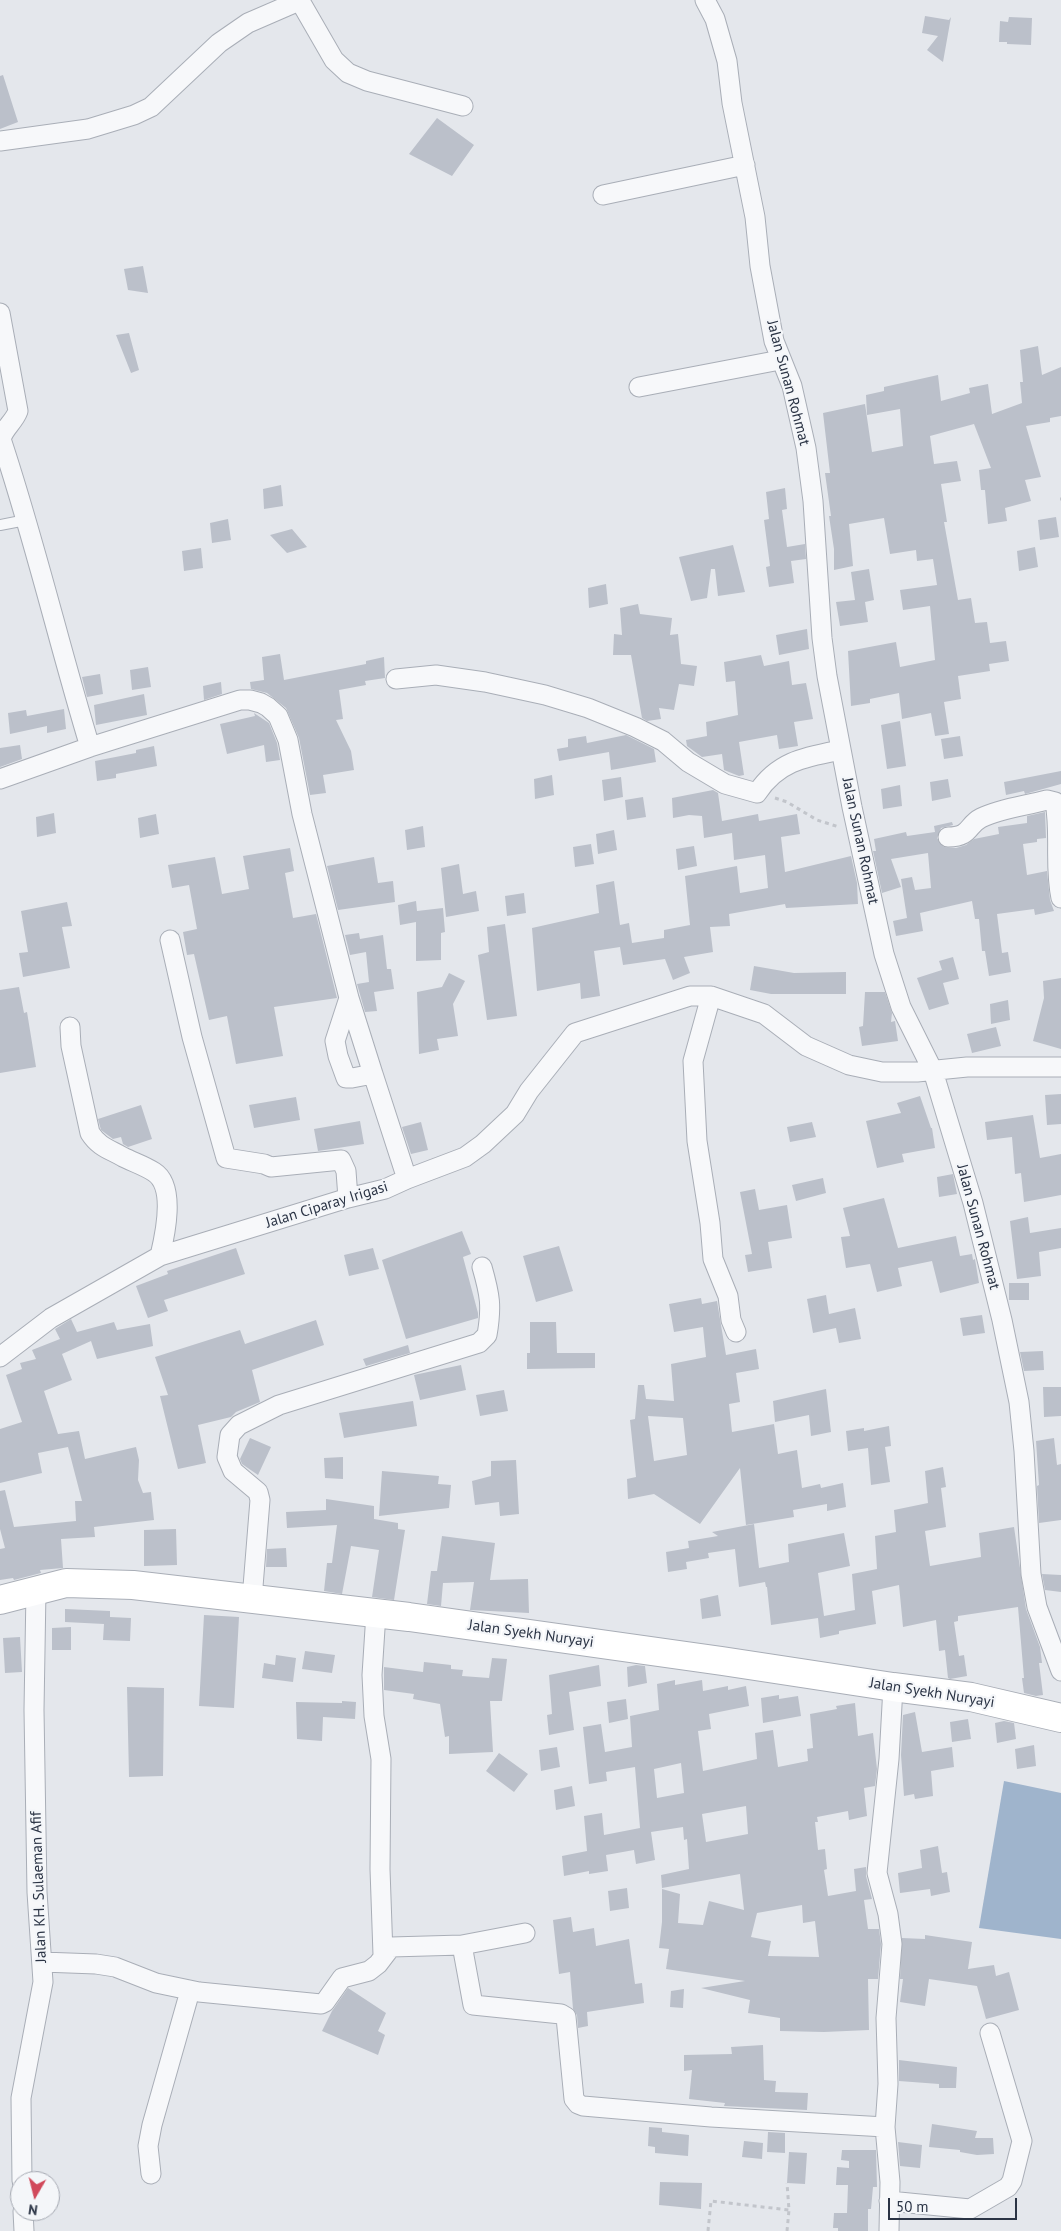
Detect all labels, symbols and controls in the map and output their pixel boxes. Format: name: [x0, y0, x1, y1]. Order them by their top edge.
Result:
street label: Jalan Sunan Rohmat: [763, 318, 813, 448]
street label: Jalan Sunan Rohmat: [838, 776, 882, 906]
street label: Jalan Sunan Rohmat: [953, 1162, 1003, 1292]
street label: Jalan Ciparay Irigasi: [264, 1178, 390, 1232]
street label: Jalan Syekh Nuryayi: [467, 1616, 595, 1652]
street label: Jalan Syekh Nuryayi: [868, 1674, 996, 1712]
street label: Jalan KH. Sulaeman Afif: [27, 1811, 51, 1963]
north arrow: [10, 2171, 60, 2221]
scale bar: [891, 2188, 1020, 2220]
text: 50 m: [896, 2197, 929, 2216]
text: N: [27, 2200, 39, 2219]

